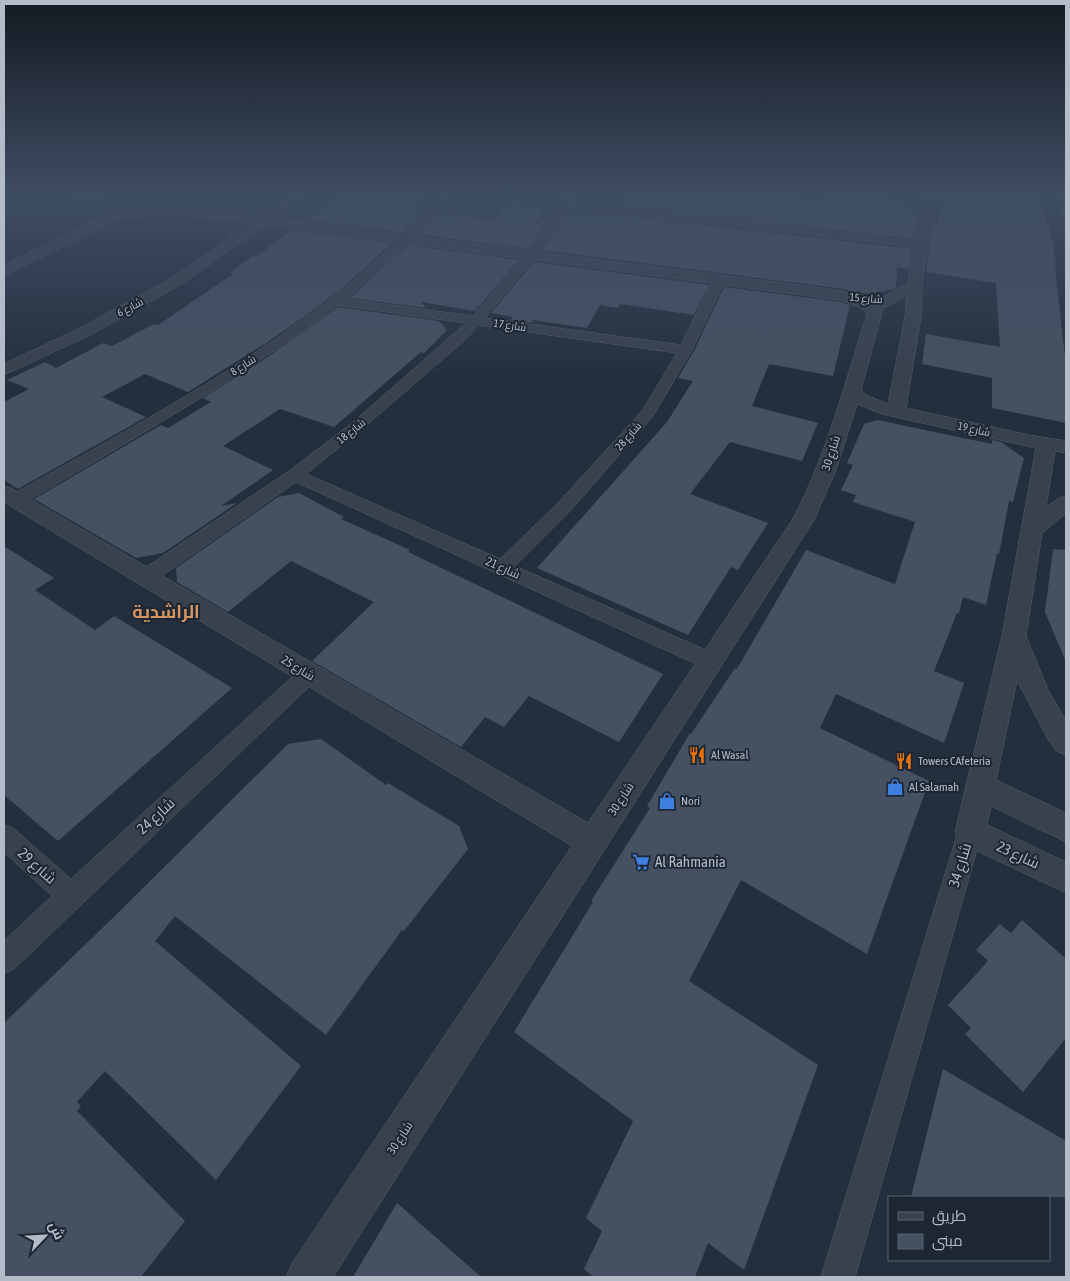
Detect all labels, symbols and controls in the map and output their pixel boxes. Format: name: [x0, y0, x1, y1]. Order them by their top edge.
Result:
street label: شارع 15: [849, 291, 883, 307]
street label: شارع 6: [115, 295, 146, 321]
street label: شارع 17: [492, 317, 527, 335]
street label: شارع 8: [228, 352, 259, 379]
street label: شارع 18: [334, 416, 369, 448]
street label: شارع 19: [956, 419, 992, 441]
street label: شارع 28: [613, 420, 645, 454]
street label: شارع 30: [819, 434, 844, 473]
street label: شارع 21: [483, 554, 522, 583]
district label: الراشدية: [132, 601, 200, 623]
street label: شارع 25: [278, 653, 317, 684]
restaurant icon: Al Wasal: [687, 745, 707, 765]
place label: Al Wasal: [711, 748, 749, 762]
restaurant icon: Towers CAfeteria: [894, 751, 914, 771]
place label: Towers CAfeteria: [918, 754, 991, 768]
shop icon: Al Salamah: [885, 777, 905, 797]
street label: شارع 30: [605, 780, 638, 819]
place label: Al Salamah: [909, 780, 959, 794]
shop icon: Nori: [657, 791, 677, 811]
street label: شارع 24: [133, 794, 180, 839]
place label: Nori: [681, 794, 700, 808]
street label: شارع 23: [993, 837, 1042, 875]
street label: شارع 34: [945, 841, 977, 890]
street label: شارع 29: [13, 844, 60, 889]
supermarket icon: Al Rahmania: [631, 852, 651, 872]
place label: Al Rahmania: [655, 853, 726, 870]
street label: شارع 30: [384, 1119, 417, 1158]
legend: [888, 1196, 1050, 1261]
text: طريق: [932, 1207, 966, 1226]
north arrow: [20, 1211, 70, 1261]
text: ش: [45, 1219, 68, 1242]
text: مبنى: [932, 1232, 963, 1251]

